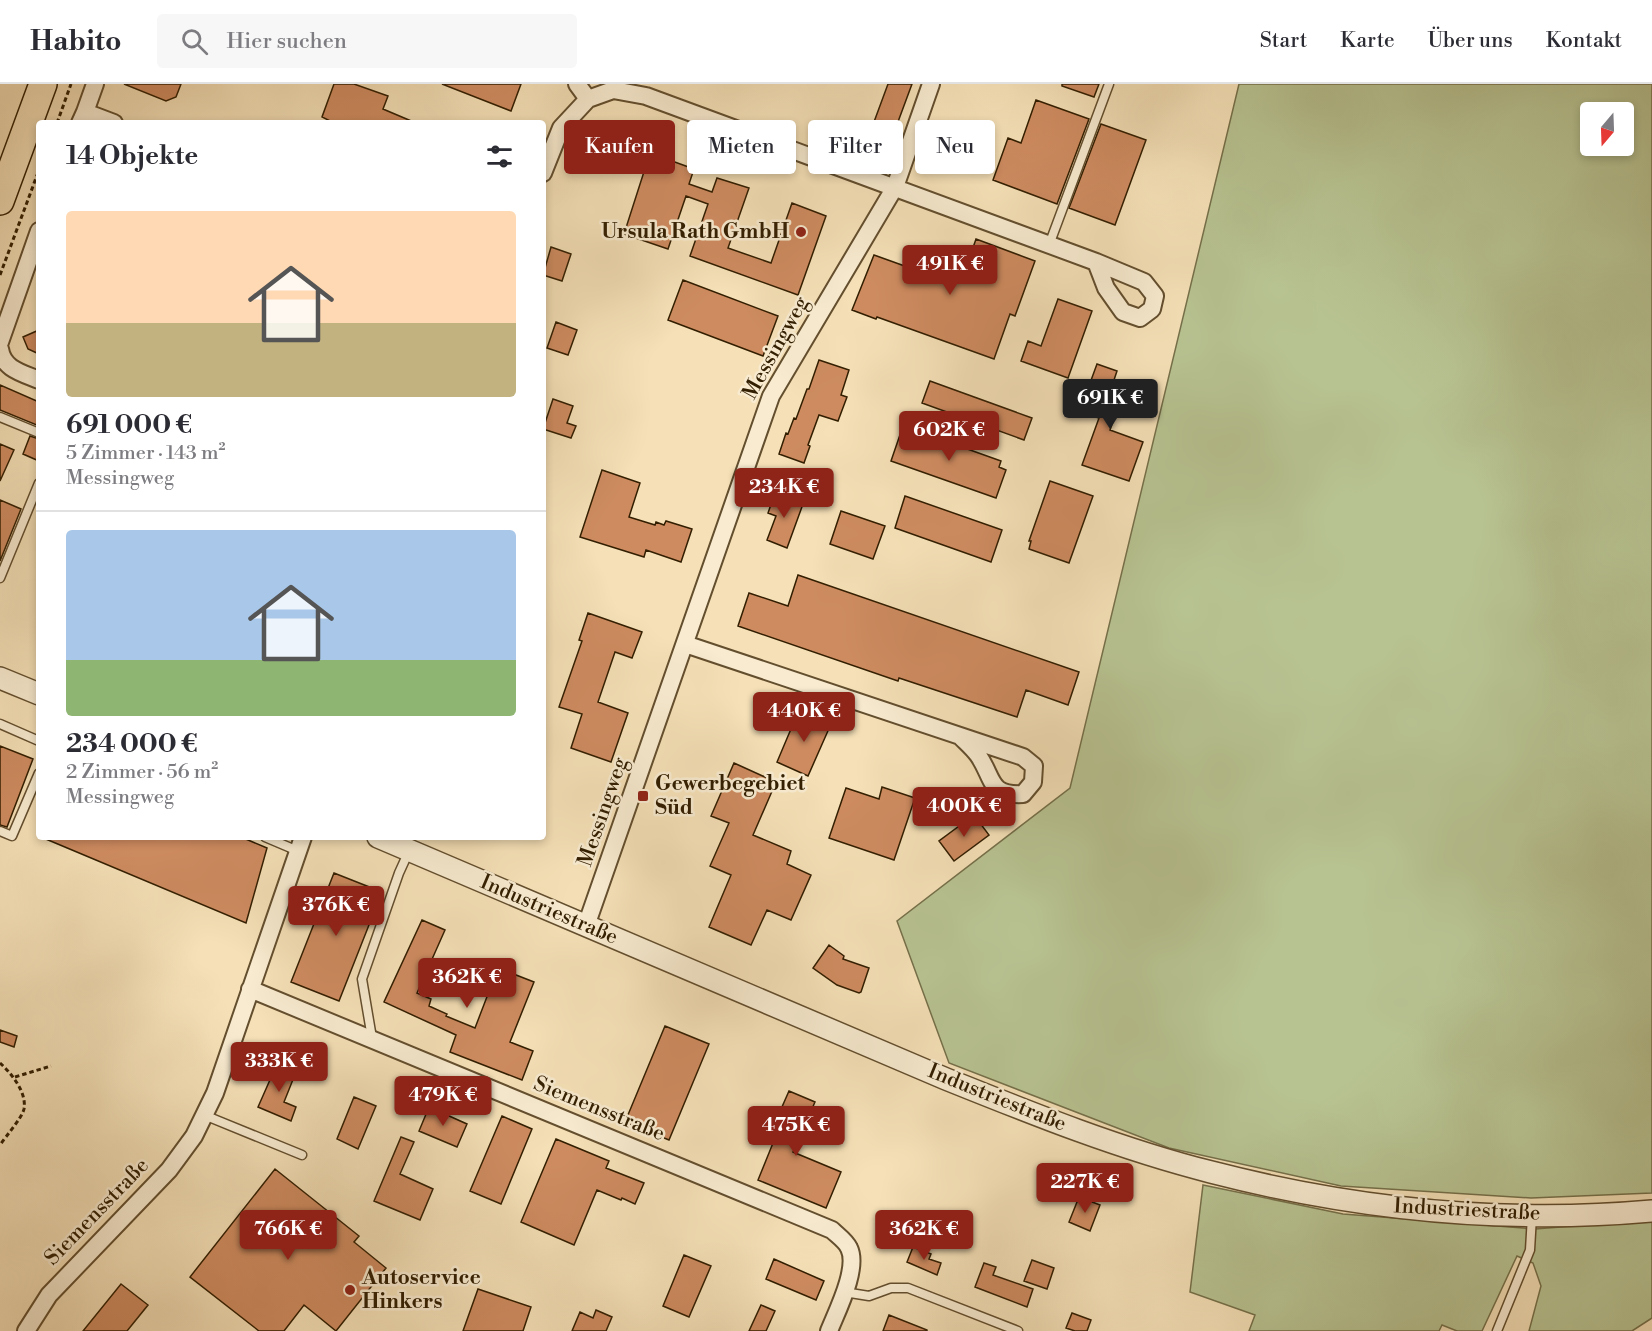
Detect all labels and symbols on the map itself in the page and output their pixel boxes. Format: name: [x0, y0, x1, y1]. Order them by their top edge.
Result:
north arrow: [1580, 102, 1634, 156]
place label: Ursula Rath GmbH: [601, 219, 790, 245]
marker: Ursula Rath GmbH: [794, 225, 808, 239]
pin: 491K €: [901, 245, 999, 296]
street label: Messingweg: [737, 292, 815, 404]
pin: 691K €: [1061, 379, 1159, 430]
pin: 602K €: [900, 411, 998, 462]
pin: 234K €: [735, 468, 833, 519]
pin: 440K €: [755, 692, 853, 743]
street label: Messingweg: [572, 754, 634, 870]
place label: Gewerbegebiet Süd: [655, 771, 805, 821]
pin: 400K €: [915, 787, 1013, 838]
marker: Gewerbegebiet Süd: [636, 789, 650, 803]
street label: Industriestraße: [476, 869, 622, 951]
pin: 376K €: [287, 886, 385, 937]
pin: 362K €: [418, 958, 516, 1009]
pin: 333K €: [230, 1042, 328, 1093]
street label: Industriestraße: [924, 1058, 1070, 1138]
street label: Siemensstraße: [530, 1071, 668, 1147]
pin: 479K €: [394, 1076, 492, 1127]
pin: 475K €: [747, 1106, 845, 1157]
street label: Siemensstraße: [39, 1153, 155, 1271]
pin: 227K €: [1036, 1163, 1134, 1214]
street label: Industriestraße: [1393, 1193, 1541, 1227]
pin: 766K €: [239, 1210, 337, 1261]
pin: 362K €: [875, 1210, 973, 1261]
place label: Autoservice Hinkers: [361, 1265, 481, 1315]
marker: Autoservice Hinkers: [343, 1283, 357, 1297]

